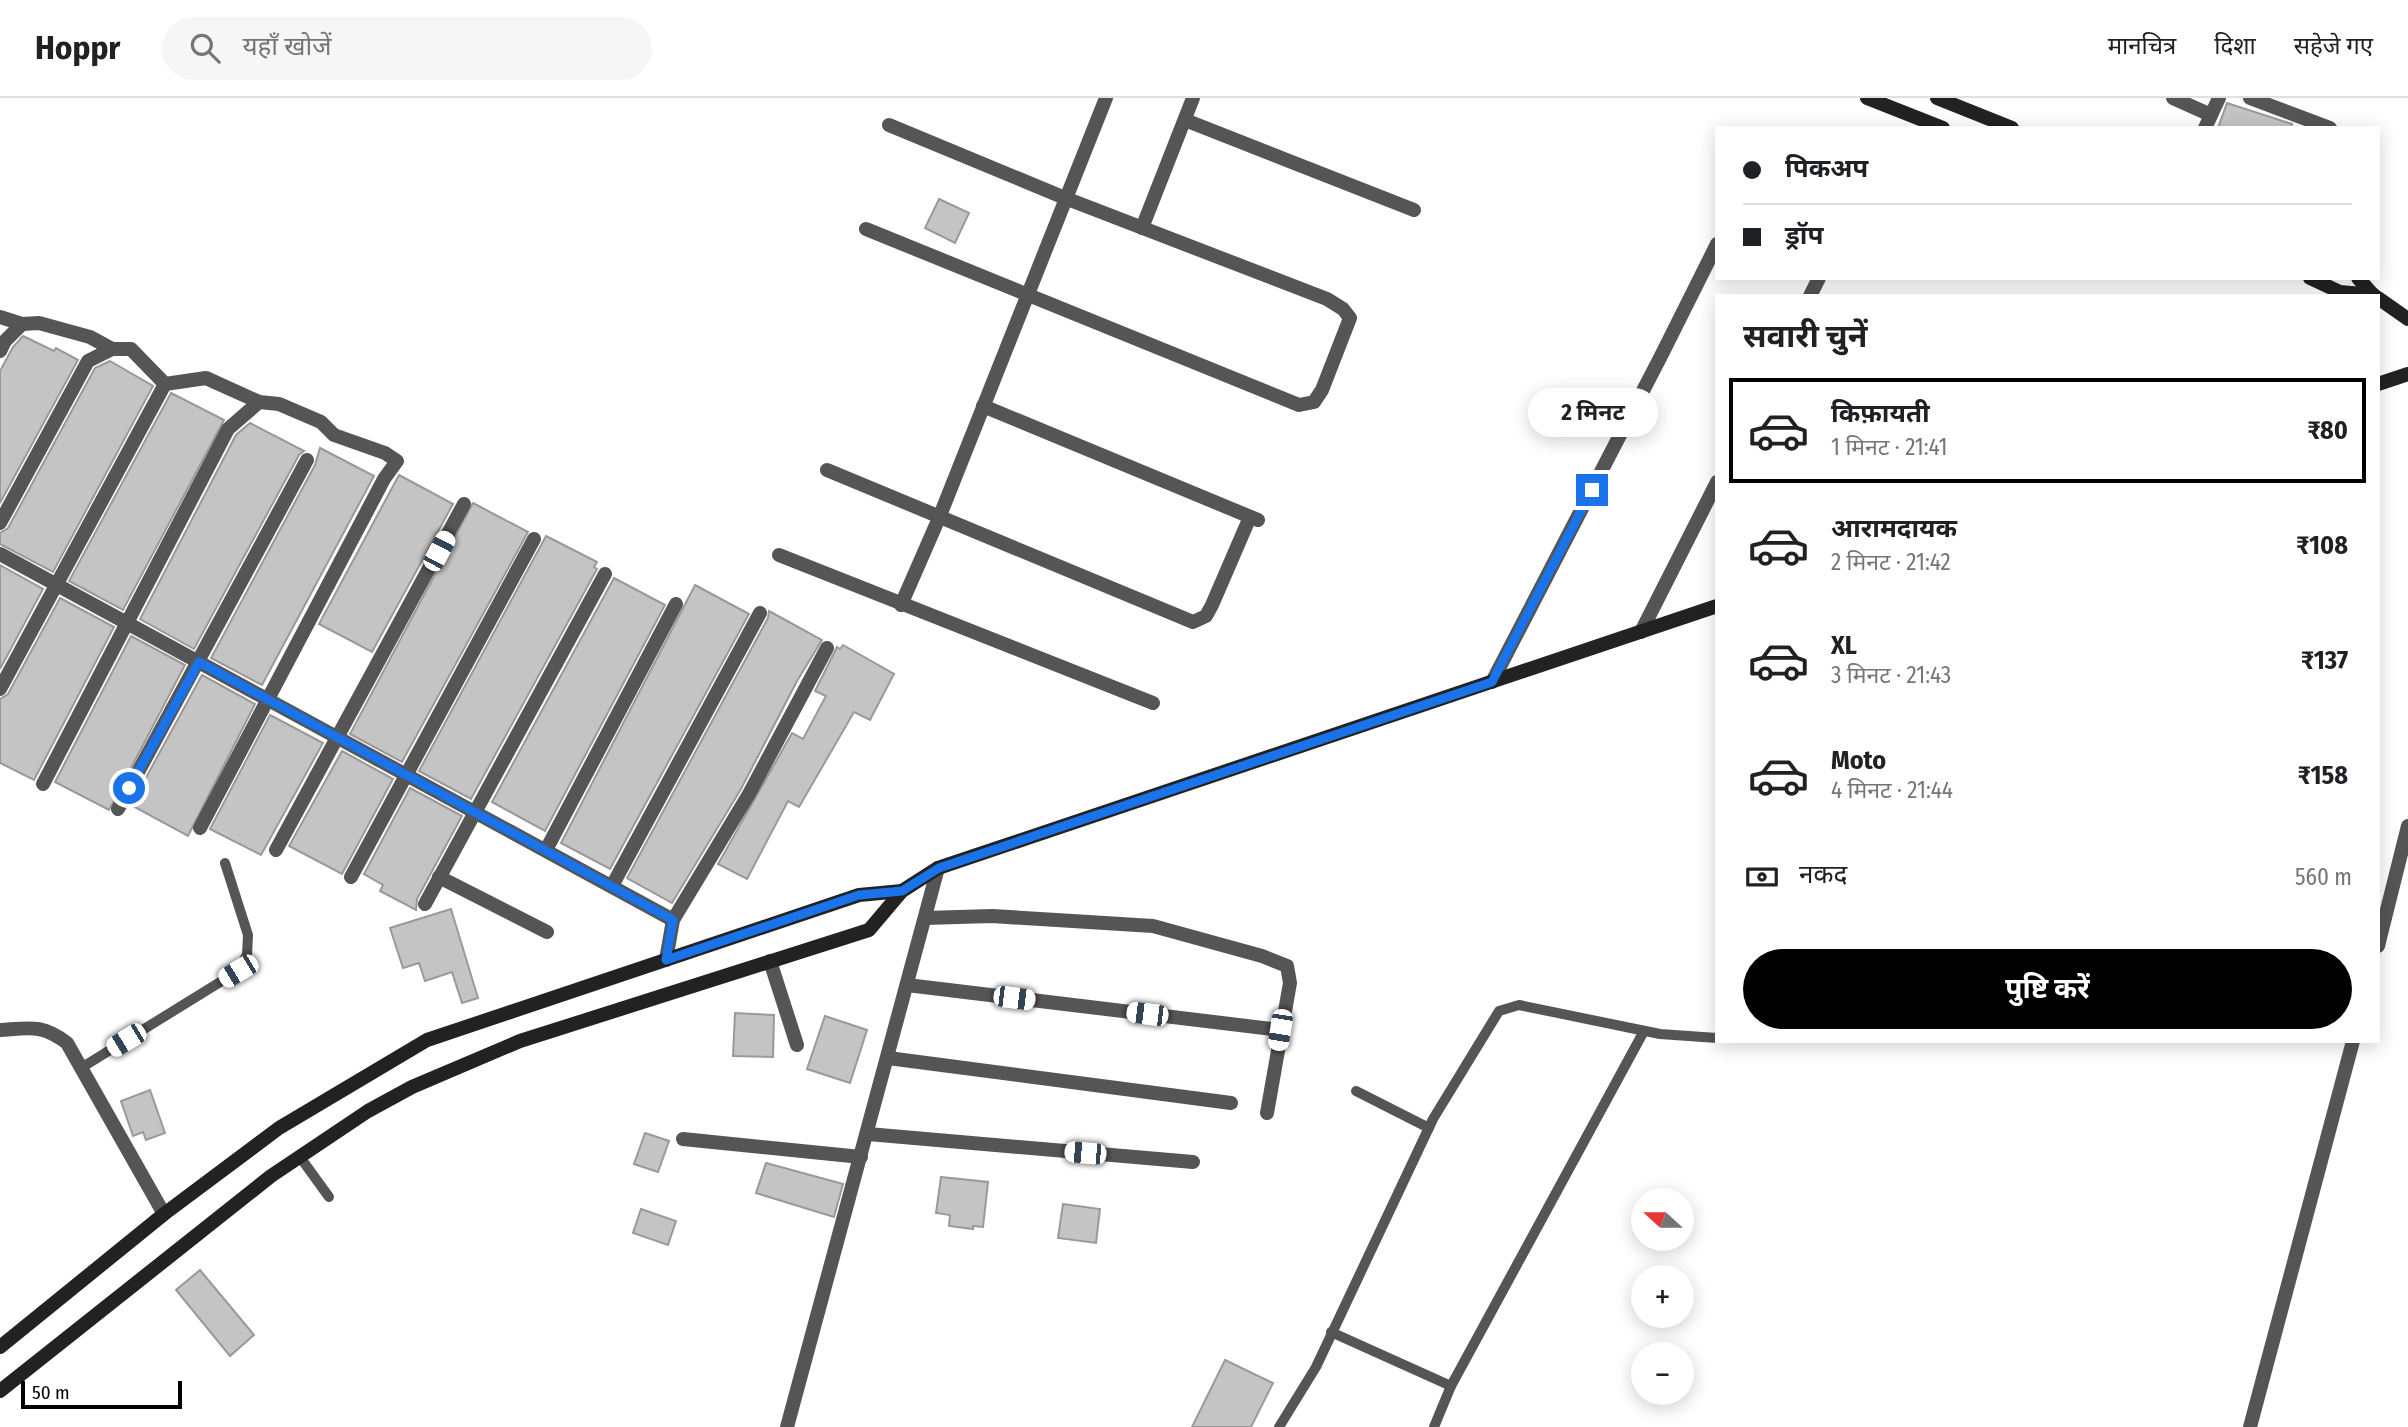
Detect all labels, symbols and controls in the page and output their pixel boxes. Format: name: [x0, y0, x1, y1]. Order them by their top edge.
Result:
search box: [162, 17, 652, 80]
text: Hoppr: [35, 28, 120, 68]
icon: search: [186, 29, 224, 67]
text: यहाँ खोजें: [242, 31, 331, 62]
text: मानचित्र: [2108, 32, 2176, 60]
text: दिशा: [2214, 32, 2256, 60]
text: सहेजे गए: [2294, 32, 2373, 60]
text: पिकअप: [1785, 153, 1868, 184]
text: ड्रॉप: [1785, 220, 1823, 251]
text: सवारी चुनें: [1743, 317, 1867, 355]
callout: 2 मिनट: [1527, 388, 1657, 438]
text: 2 मिनट: [1561, 398, 1625, 426]
text: किफ़ायती: [1831, 398, 1930, 429]
icon: car: [1747, 399, 1810, 462]
text: ₹80: [2308, 415, 2348, 446]
text: 1 मिनट · 21:41: [1831, 433, 1947, 461]
route end: [1576, 474, 1608, 506]
text: आरामदायक: [1831, 513, 1957, 544]
icon: car: [1747, 514, 1810, 577]
car: [420, 528, 459, 574]
text: ₹108: [2296, 530, 2348, 561]
text: 2 मिनट · 21:42: [1831, 548, 1951, 576]
icon: car: [1747, 629, 1810, 692]
text: XL: [1831, 630, 1857, 661]
text: ₹137: [2301, 645, 2348, 676]
text: 3 मिनट · 21:43: [1831, 661, 1951, 689]
icon: car: [1747, 744, 1810, 807]
text: Moto: [1831, 745, 1886, 776]
text: ₹158: [2298, 760, 2348, 791]
route start: [113, 772, 145, 804]
text: 4 मिनट · 21:44: [1831, 776, 1953, 804]
icon: cash: [1743, 858, 1781, 896]
text: नकद: [1799, 859, 1847, 890]
text: 560 m: [2295, 863, 2352, 891]
button: पुष्टि करें: [1743, 949, 2352, 1029]
car: [215, 951, 262, 991]
car: [992, 985, 1037, 1011]
car: [1125, 1001, 1170, 1027]
car: [1267, 1008, 1294, 1052]
car: [103, 1020, 150, 1060]
car: [1064, 1141, 1107, 1165]
north arrow: [1631, 1188, 1694, 1251]
map controls: [1631, 1188, 1694, 1405]
button: +: [1631, 1265, 1694, 1328]
button: −: [1631, 1342, 1694, 1405]
scale bar: [21, 1378, 182, 1410]
text: 50 m: [32, 1381, 70, 1404]

